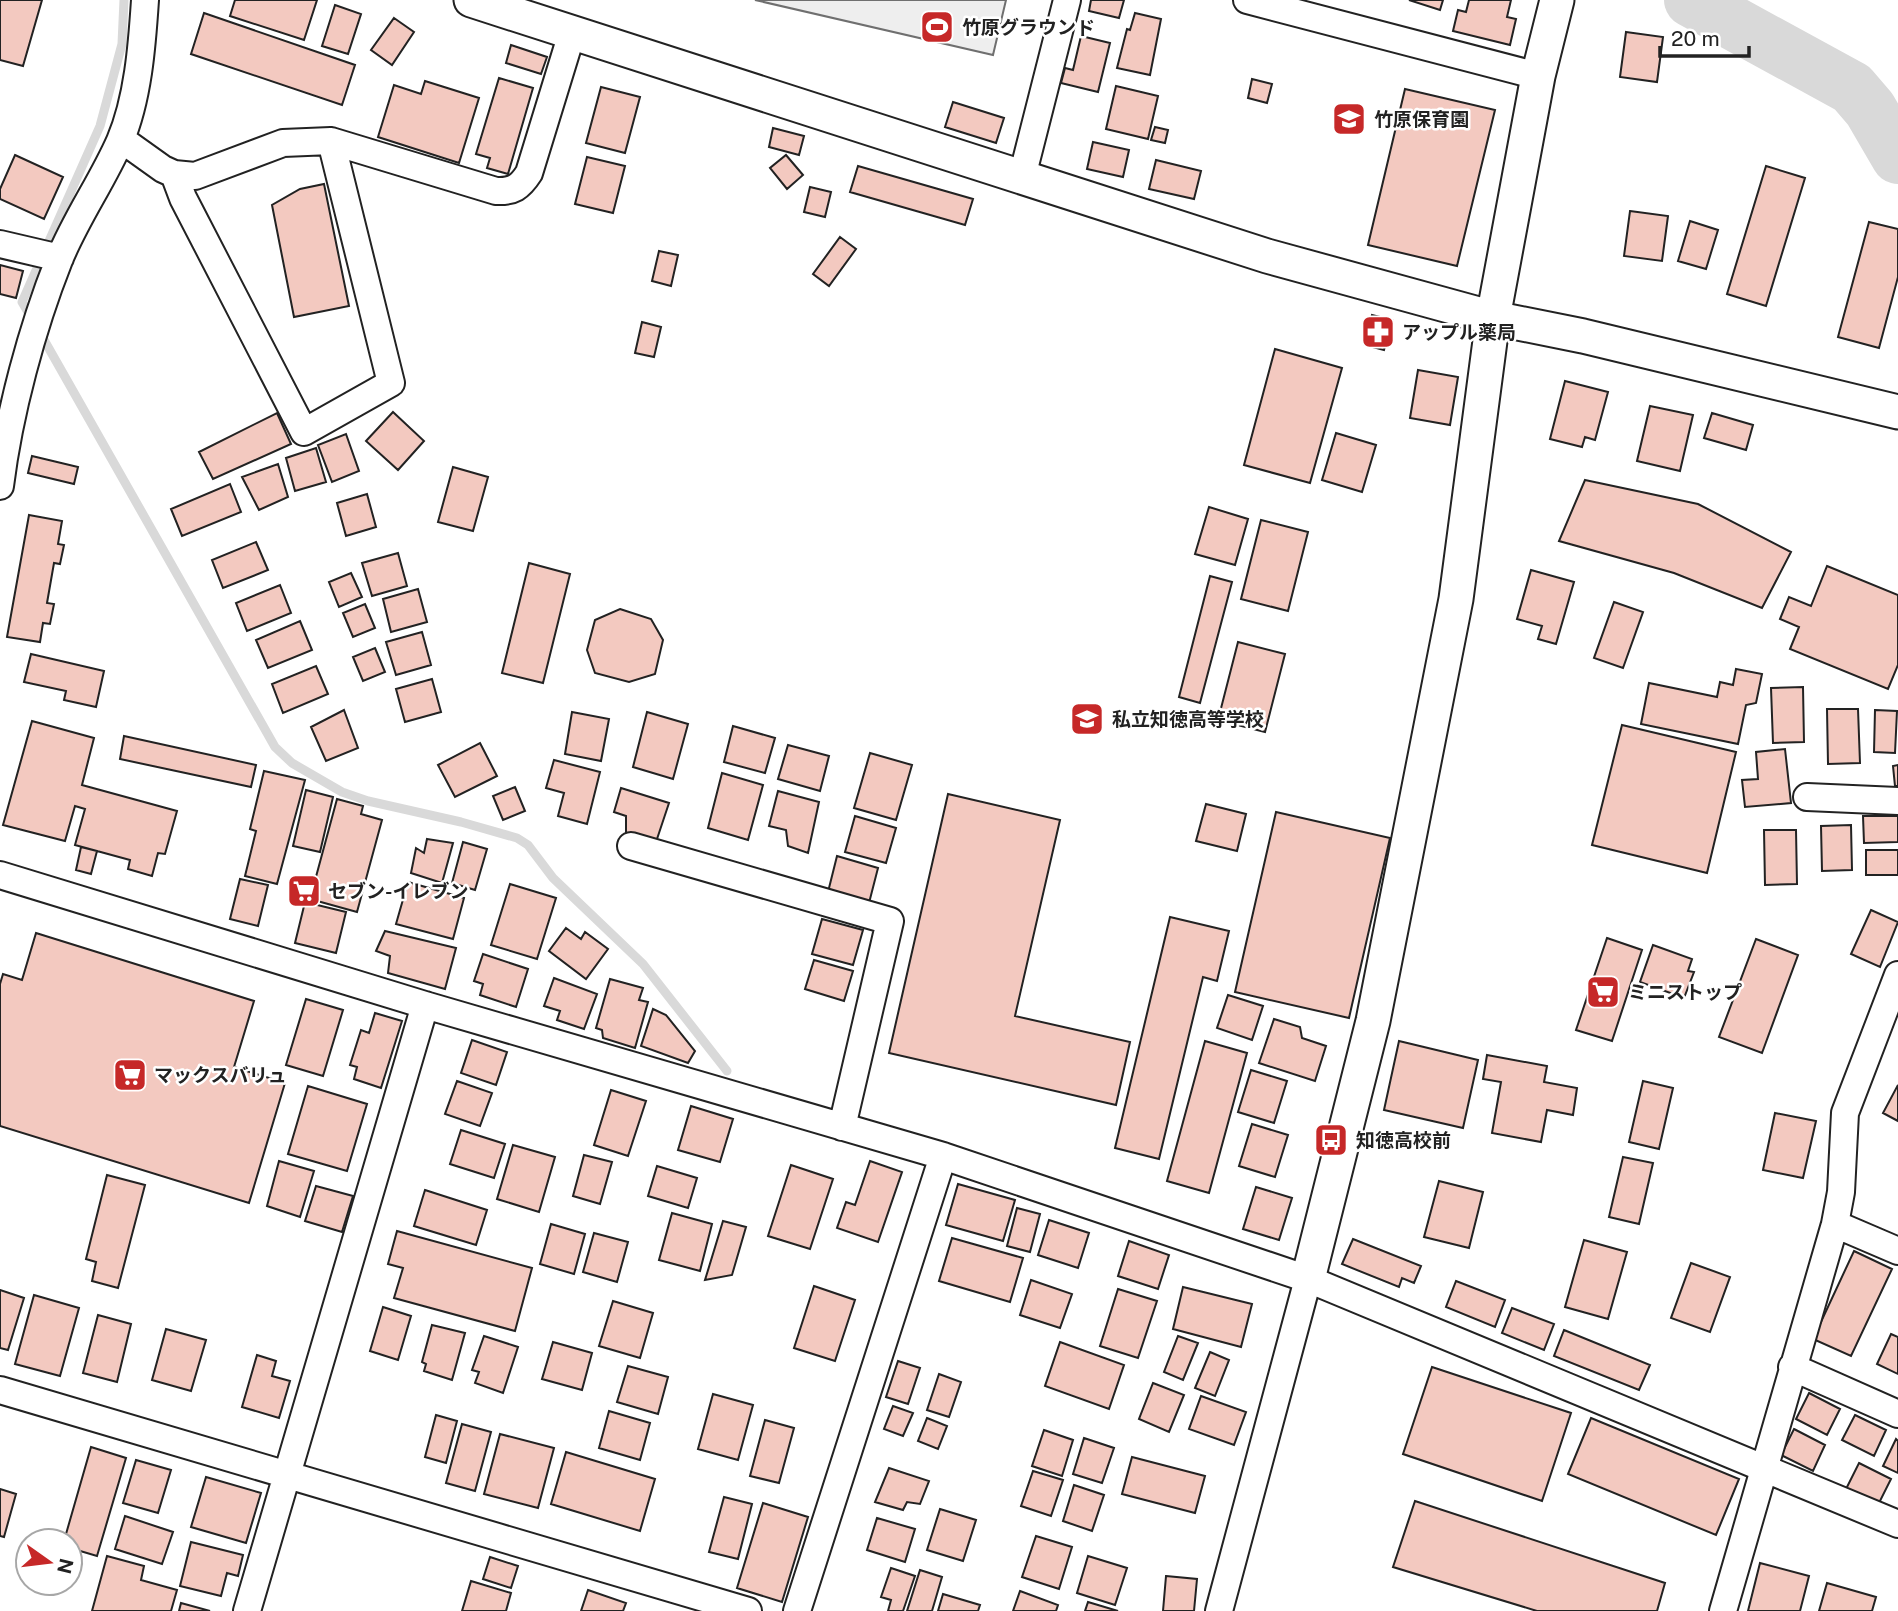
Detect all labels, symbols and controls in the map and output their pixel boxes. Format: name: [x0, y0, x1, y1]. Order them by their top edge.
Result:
sports icon: 竹原グラウンド: [918, 8, 956, 46]
scale bar: [1660, 14, 1749, 58]
place label: 竹原グラウンド: [962, 16, 1095, 38]
text: 20 m: [1671, 26, 1720, 51]
school or university icon: 竹原保育園: [1330, 100, 1368, 138]
place label: 竹原保育園: [1374, 108, 1469, 130]
pharmacy icon: アップル薬局: [1359, 313, 1397, 351]
place label: アップル薬局: [1402, 321, 1516, 343]
school or university icon: 私立知徳高等学校: [1068, 700, 1106, 738]
place label: 私立知徳高等学校: [1112, 708, 1264, 730]
supermarket icon: セブン-イレブン: [285, 872, 323, 910]
place label: セブン-イレブン: [328, 880, 468, 902]
supermarket icon: ミニストップ: [1584, 973, 1622, 1011]
place label: ミニストップ: [1628, 981, 1742, 1003]
supermarket icon: マックスバリュ: [111, 1056, 149, 1094]
place label: マックスバリュ: [154, 1064, 286, 1086]
bus stop icon: 知徳高校前: [1312, 1121, 1350, 1159]
place label: 知徳高校前: [1356, 1129, 1451, 1151]
north arrow: [14, 1527, 84, 1597]
text: N: [53, 1556, 78, 1576]

